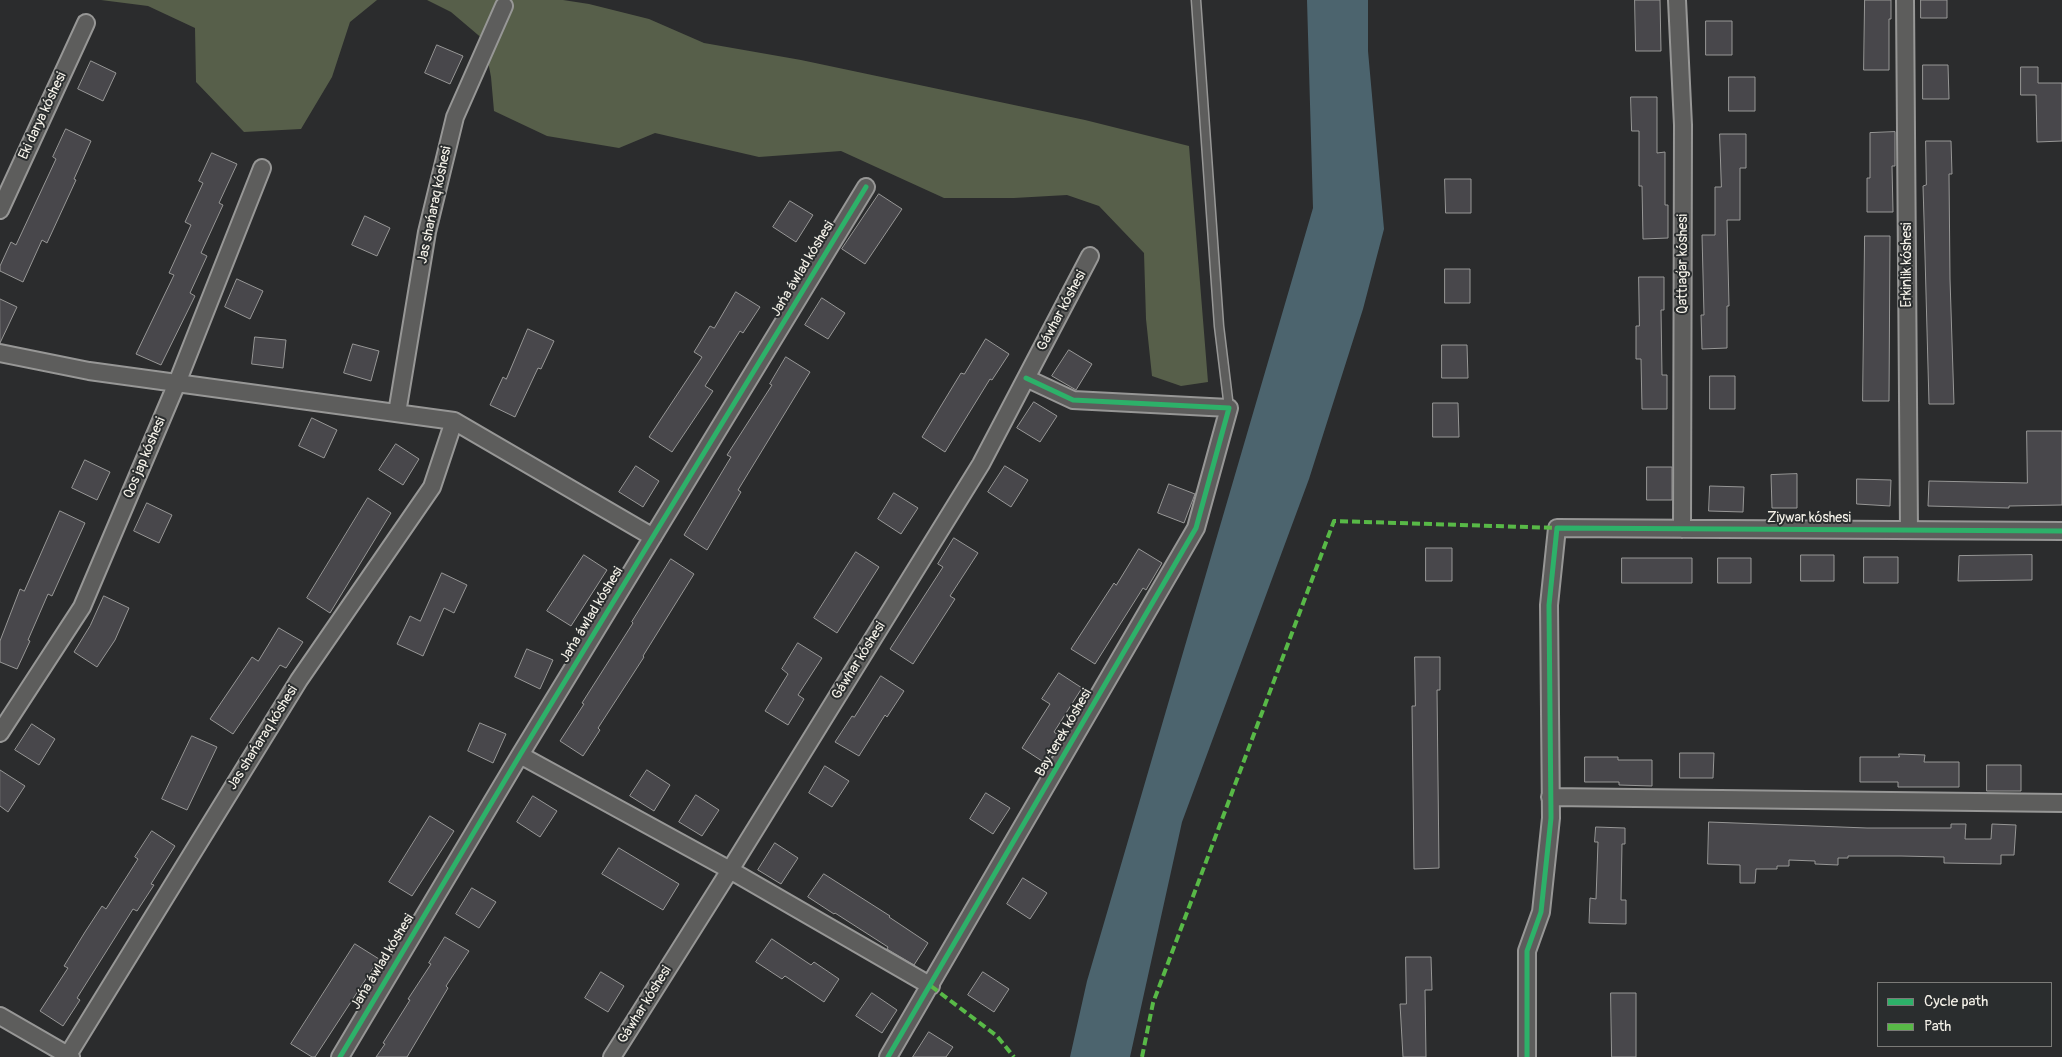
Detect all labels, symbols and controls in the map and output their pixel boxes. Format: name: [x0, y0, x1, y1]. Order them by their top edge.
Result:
street label: Eki darya kóshesi: [15, 70, 71, 162]
street label: Jas shańaraq kóshesi: [414, 145, 456, 265]
street label: Qattıaǵar kóshesi: [1675, 214, 1691, 314]
street label: Jańa áwlad kóshesi: [768, 218, 838, 320]
street label: Erkinlik kóshesi: [1899, 222, 1915, 308]
street label: Gáwhar kóshesi: [1034, 268, 1090, 354]
street label: Qos jap kóshesi: [120, 415, 170, 501]
street label: Ziywar kóshesi: [1767, 510, 1851, 526]
street label: Jańa áwlad kóshesi: [557, 564, 627, 666]
street label: Gáwhar kóshesi: [828, 619, 890, 703]
street label: Jas shańaraq kóshesi: [224, 683, 302, 793]
street label: Bay terek kóshesi: [1032, 686, 1096, 780]
street label: Jańa áwlad kóshesi: [348, 911, 418, 1013]
street label: Gáwhar kóshesi: [614, 963, 676, 1047]
legend: [1877, 982, 2052, 1047]
text: Cycle path: [1924, 992, 1988, 1011]
text: Path: [1924, 1017, 1951, 1036]

